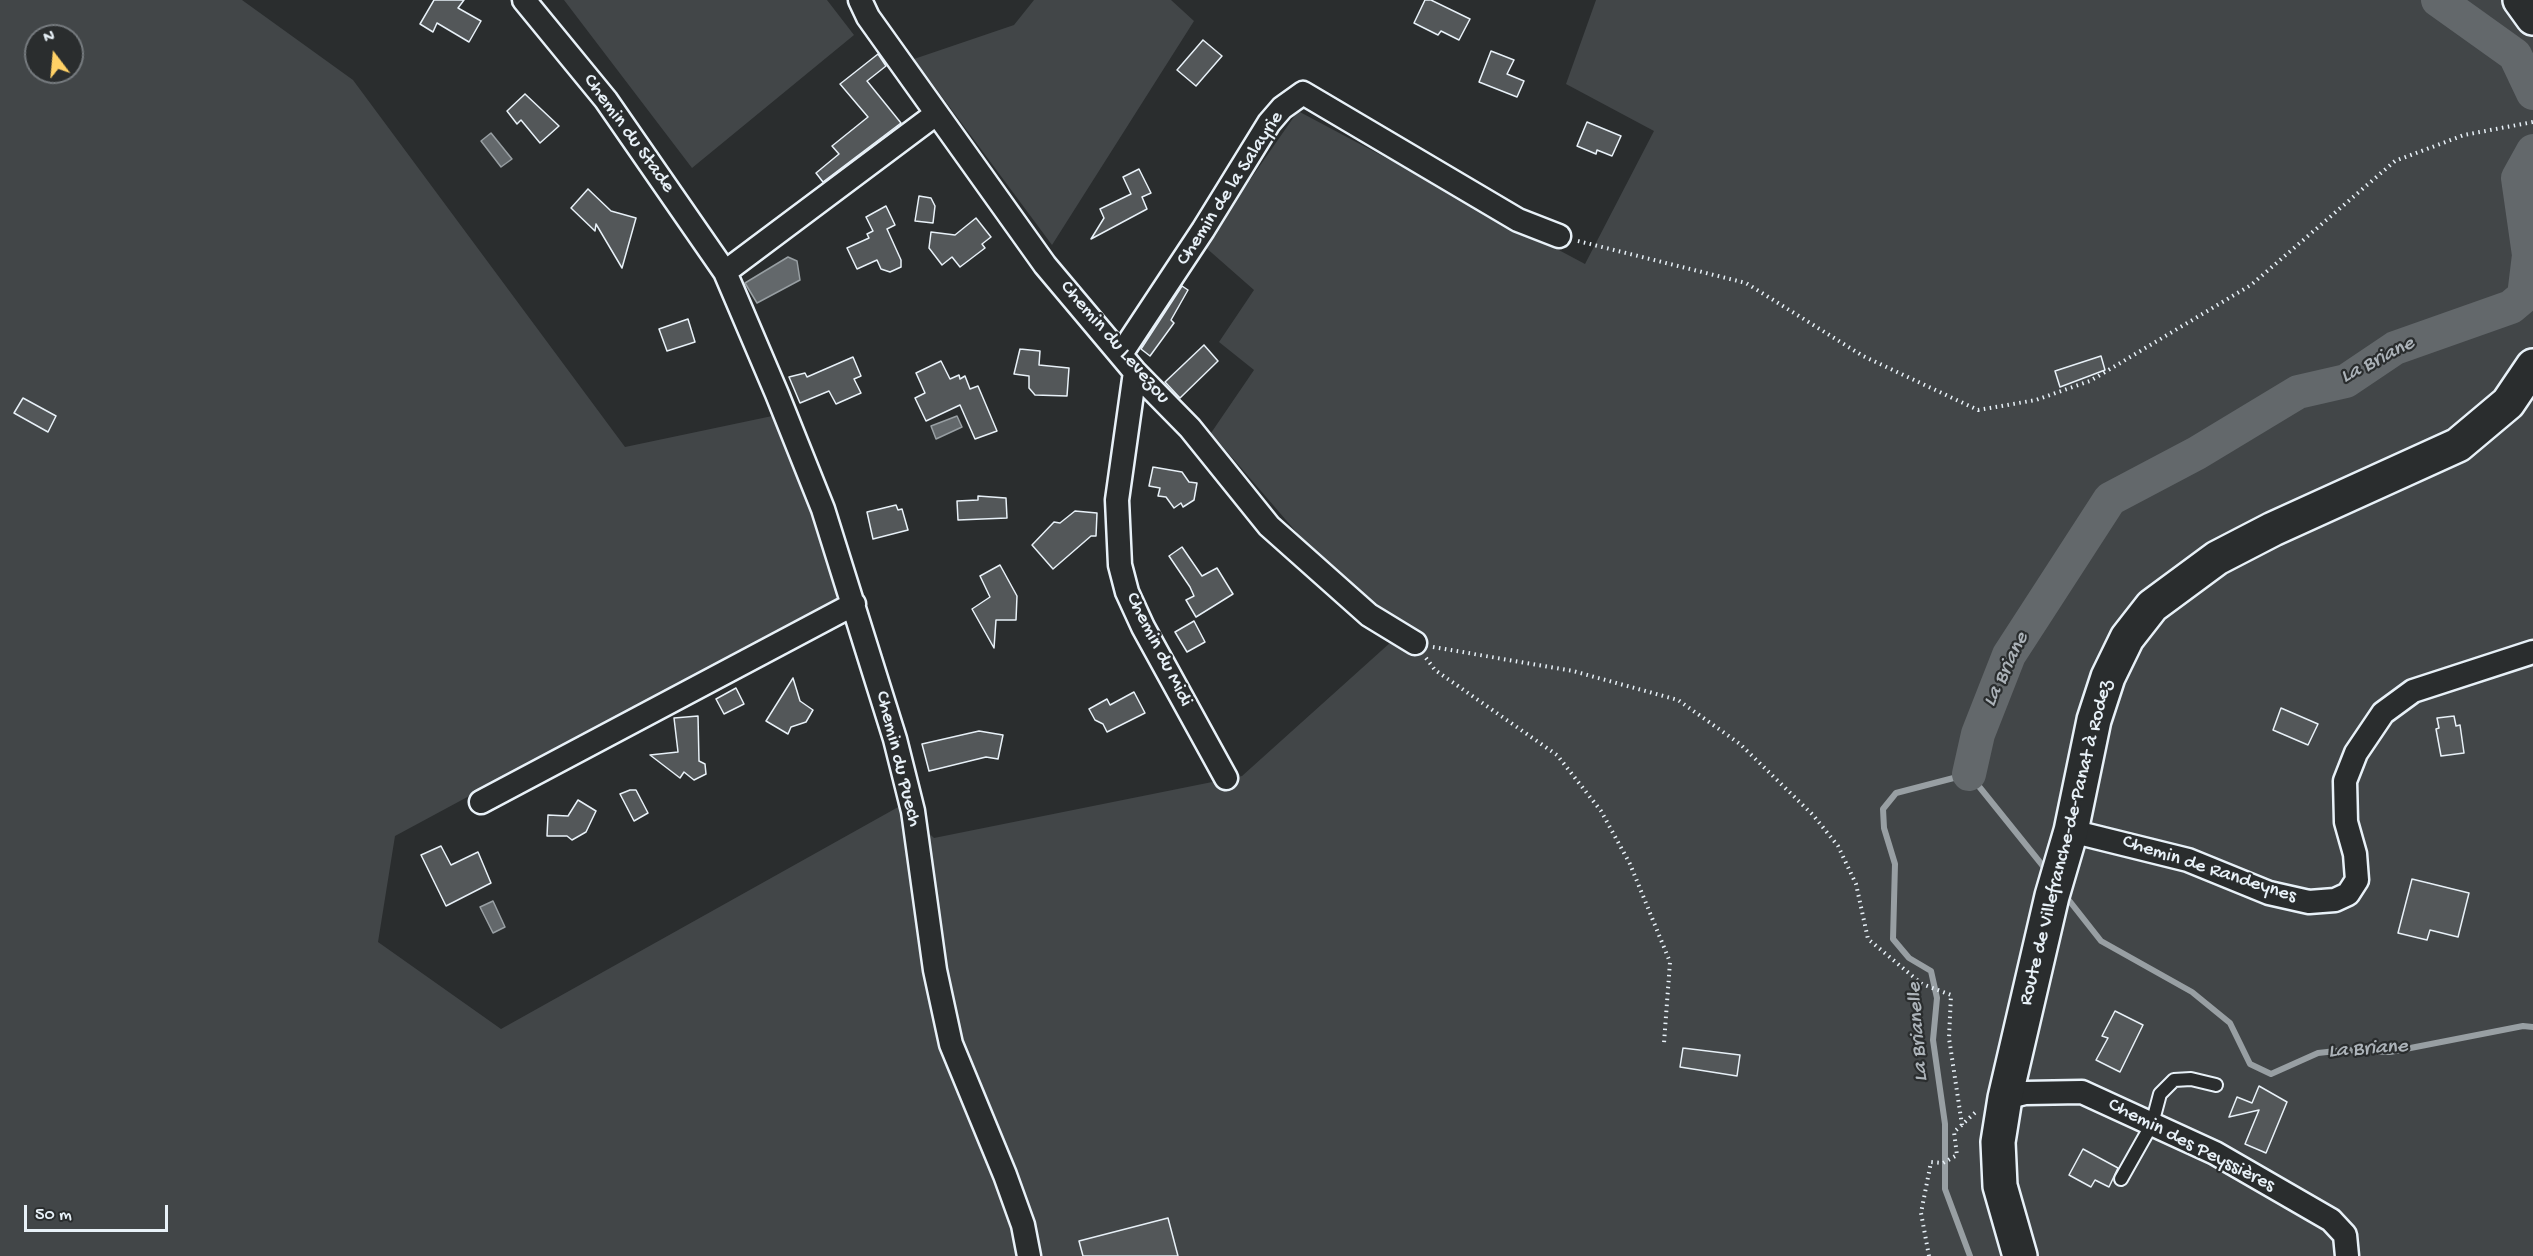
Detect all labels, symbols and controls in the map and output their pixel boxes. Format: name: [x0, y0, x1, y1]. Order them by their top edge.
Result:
north arrow: [24, 24, 84, 84]
text: N: [42, 28, 57, 49]
street label: Chemin du Stade: [577, 70, 679, 198]
street label: Chemin de la Salayrie: [1172, 107, 1290, 271]
street label: Chemin du Levezou: [1054, 276, 1174, 410]
water label: La Briane: [2337, 332, 2419, 390]
street label: Chemin du Midi: [1119, 589, 1197, 711]
water label: La Briane: [1978, 629, 2036, 711]
street label: Route de Villefranche-de-Panat à Rodez: [2015, 678, 2119, 1008]
street label: Chemin du Puech: [869, 689, 925, 829]
street label: Chemin de Randeynes: [2119, 831, 2299, 909]
water label: La Brianelle: [1903, 981, 1935, 1083]
water label: La Briane: [2327, 1035, 2409, 1065]
street label: Chemin des Peyssières: [2104, 1094, 2278, 1198]
scale bar: [27, 1193, 171, 1231]
text: 50 m: [35, 1205, 72, 1226]

